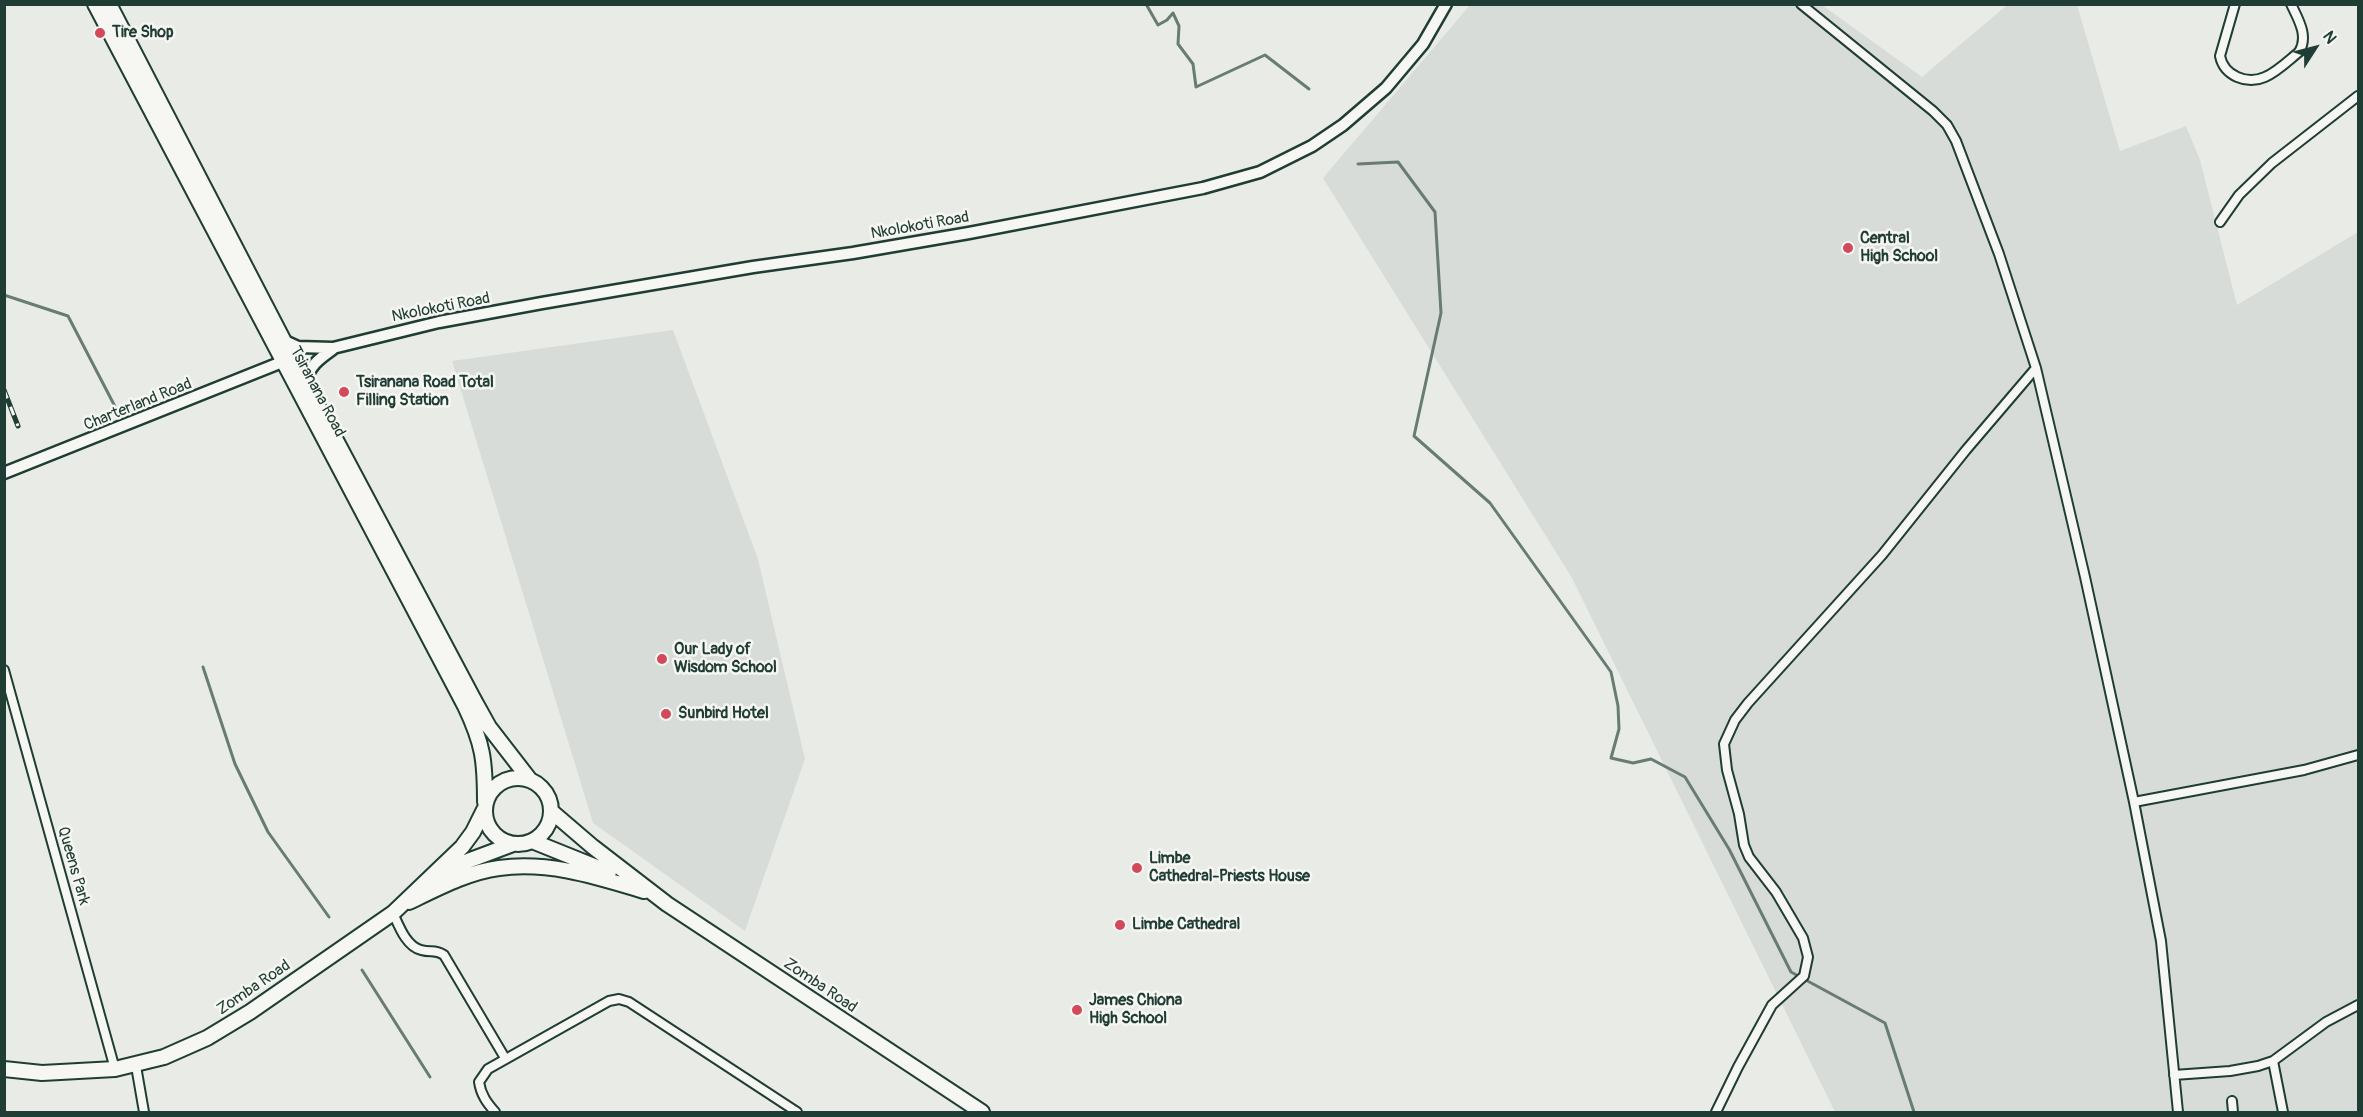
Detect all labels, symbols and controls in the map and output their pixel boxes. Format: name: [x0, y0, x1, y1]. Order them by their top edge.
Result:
north arrow: [2285, 18, 2345, 78]
place label: Tire Shop: [112, 23, 174, 43]
marker: Tire Shop: [93, 26, 107, 40]
text: N: [2318, 27, 2341, 48]
street label: Nkolokoti Road: [869, 208, 971, 244]
place label: Central High School: [1860, 229, 1938, 267]
marker: Central High School: [1841, 241, 1855, 255]
street label: Nkolokoti Road: [390, 289, 492, 327]
street label: Tsiranana Road: [285, 343, 349, 441]
place label: Tsiranana Road Total Filling Station: [356, 373, 494, 411]
street label: Charterland Road: [81, 375, 195, 435]
marker: Tsiranana Road Total Filling Station: [337, 385, 351, 399]
place label: Our Lady of Wisdom School: [674, 640, 777, 678]
marker: Our Lady of Wisdom School: [655, 652, 669, 666]
place label: Sunbird Hotel: [678, 704, 769, 724]
marker: Sunbird Hotel: [659, 707, 673, 721]
street label: Queens Park: [53, 825, 93, 907]
place label: Limbe Cathedral-Priests House: [1149, 849, 1310, 887]
marker: Limbe Cathedral-Priests House: [1130, 861, 1144, 875]
place label: Limbe Cathedral: [1132, 915, 1240, 935]
marker: Limbe Cathedral: [1113, 918, 1127, 932]
street label: Zomba Road: [780, 954, 860, 1018]
street label: Zomba Road: [214, 956, 294, 1020]
place label: James Chiona High School: [1089, 991, 1182, 1029]
marker: James Chiona High School: [1070, 1003, 1084, 1017]

